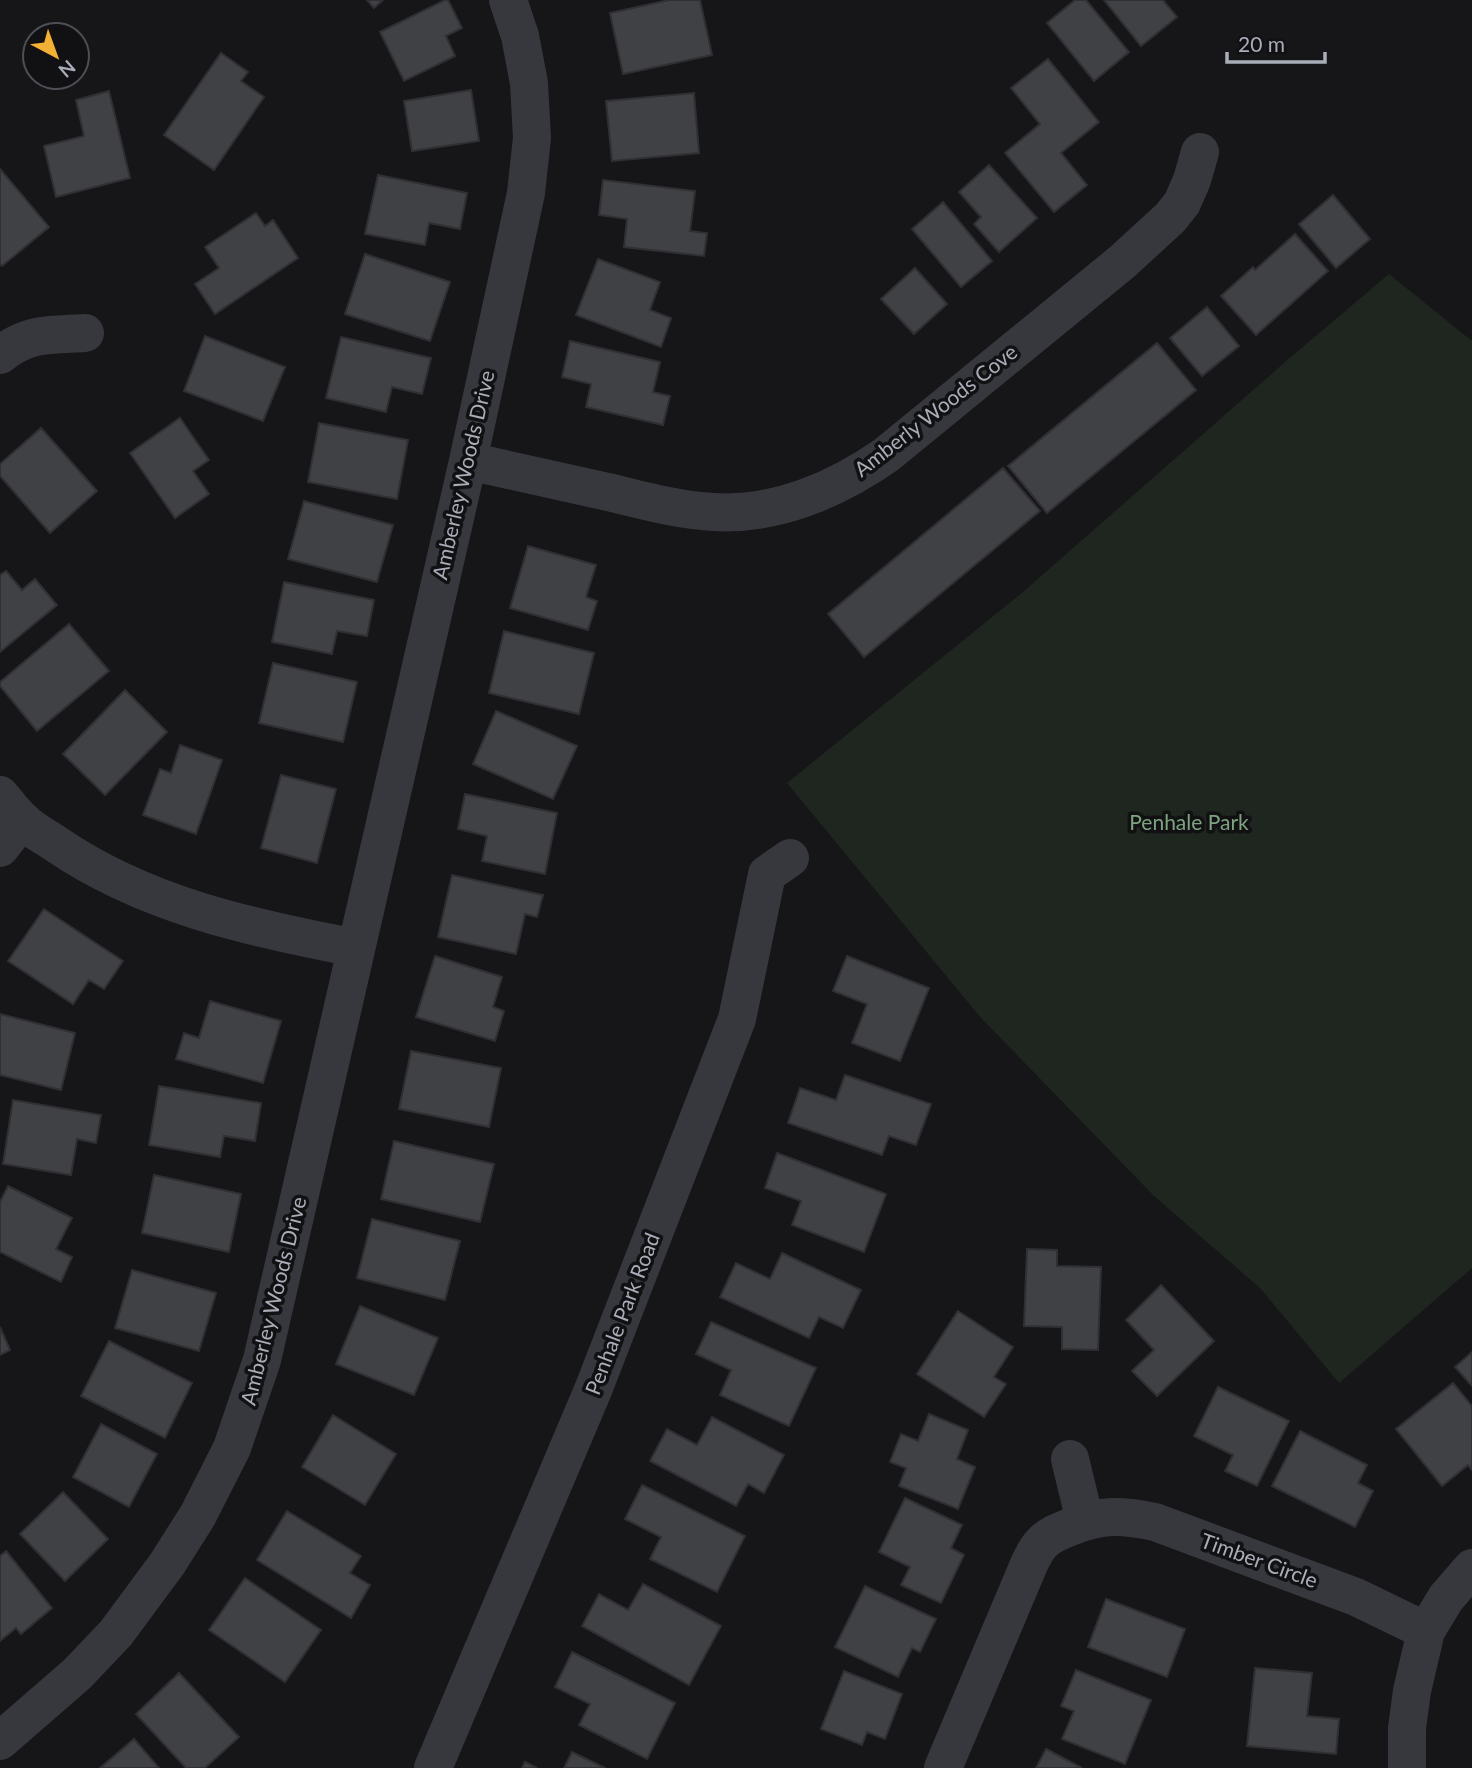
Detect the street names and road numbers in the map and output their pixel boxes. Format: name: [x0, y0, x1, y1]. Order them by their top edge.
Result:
street label: Amberly Woods Cove: [849, 338, 1022, 481]
street label: Amberley Woods Drive: [426, 368, 499, 582]
street label: Amberley Woods Drive: [235, 1194, 311, 1407]
street label: Penhale Park Road: [579, 1229, 664, 1398]
street label: Timber Circle: [1198, 1527, 1321, 1592]

